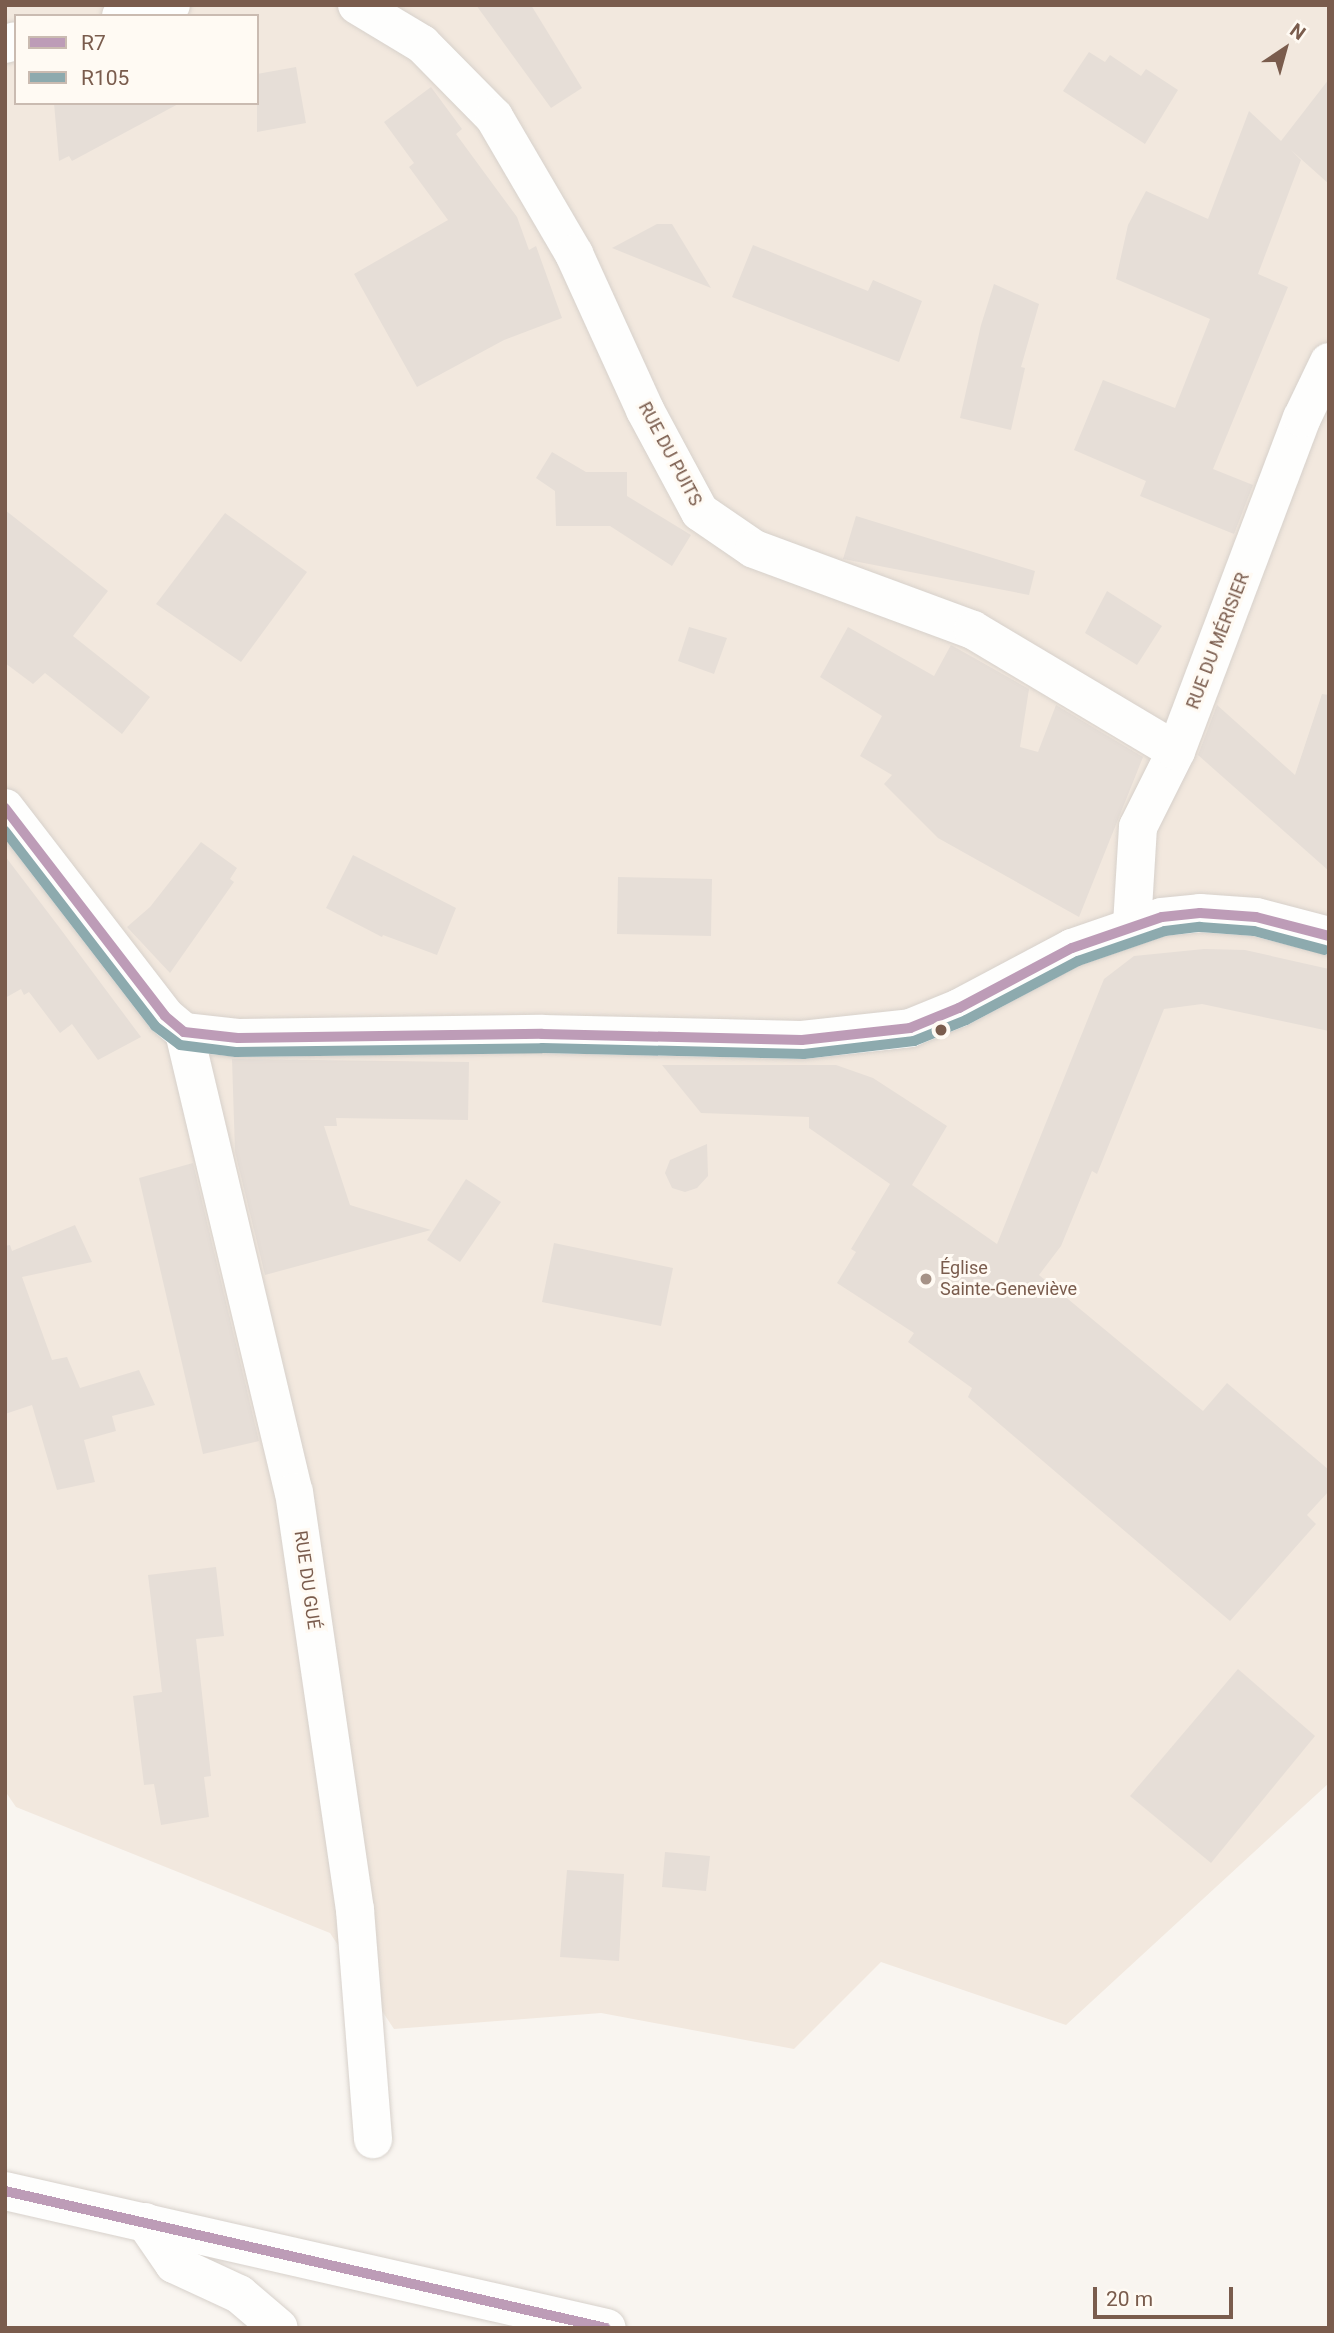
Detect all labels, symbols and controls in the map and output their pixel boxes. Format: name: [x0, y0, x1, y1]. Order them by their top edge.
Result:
legend: [14, 14, 259, 105]
north arrow: [1250, 14, 1320, 84]
text: N: [1285, 18, 1310, 45]
text: R7: [81, 31, 106, 55]
text: R105: [81, 66, 129, 90]
street label: RUE DU PUITS: [634, 398, 706, 510]
street label: RUE DU MÉRISIER: [1182, 570, 1254, 712]
unlabelled marker: [934, 1023, 948, 1037]
place label: Église Sainte-Geneviève: [940, 1258, 1077, 1300]
marker: Église Sainte-Geneviève: [918, 1271, 934, 1287]
street label: RUE DU GUÉ: [289, 1529, 325, 1631]
scale bar: [1096, 2274, 1236, 2318]
text: 20 m: [1106, 2287, 1153, 2311]

